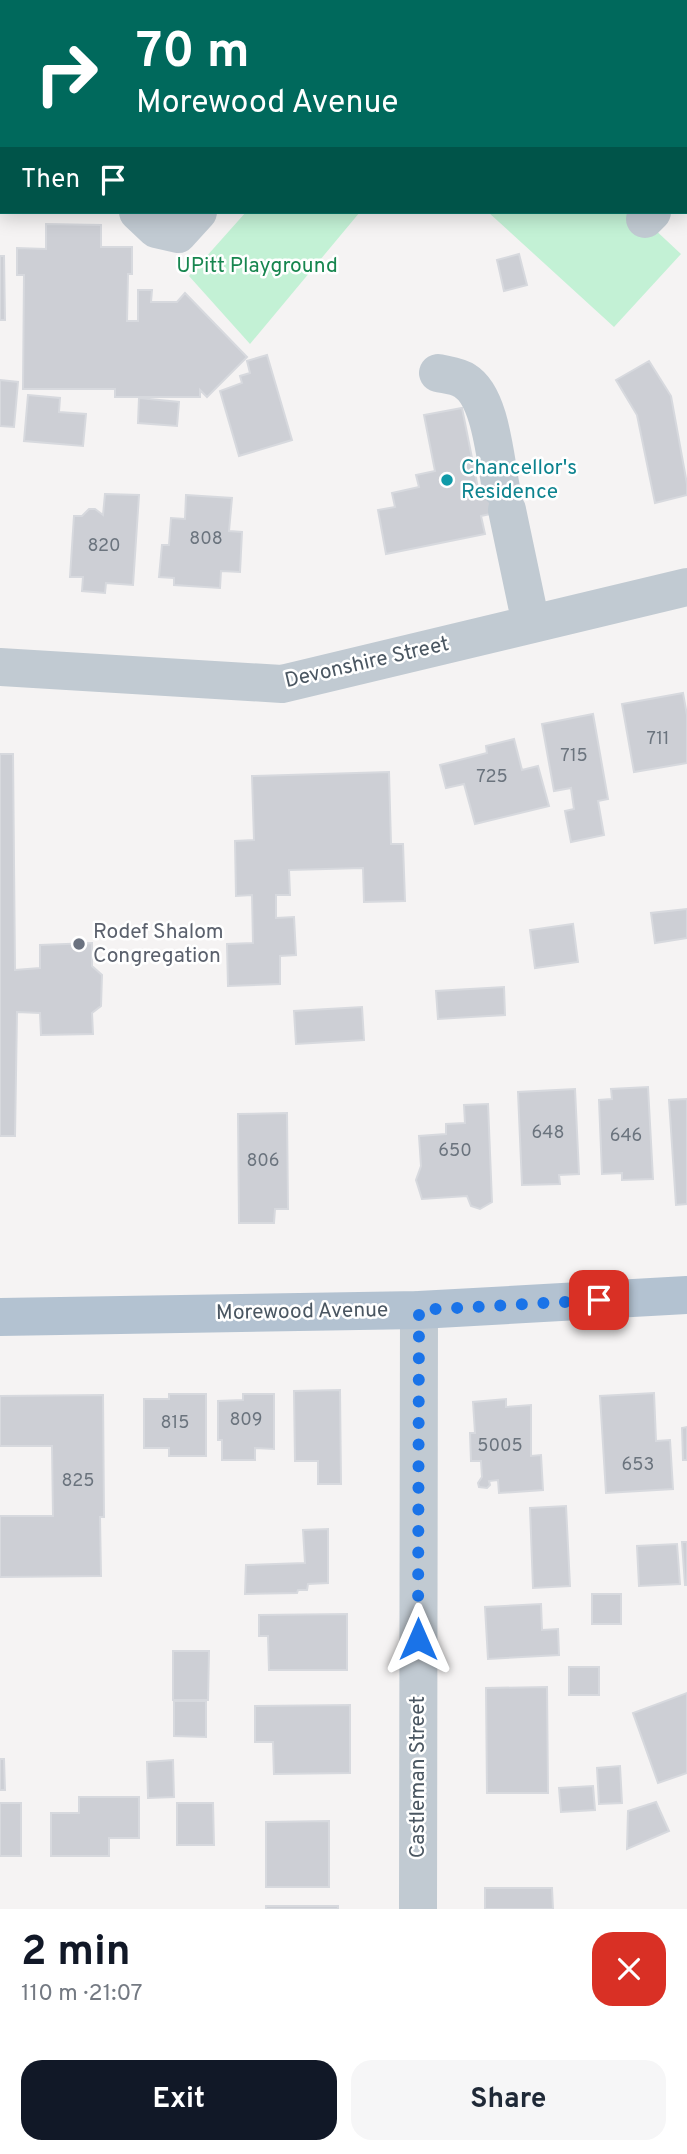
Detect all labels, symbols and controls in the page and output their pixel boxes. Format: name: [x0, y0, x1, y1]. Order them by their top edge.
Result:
text: 70 m: [136, 23, 250, 85]
icon: right: [21, 28, 112, 119]
text: Morewood Avenue: [136, 84, 399, 124]
icon: arrive: [94, 161, 132, 199]
text: Then: [21, 164, 80, 197]
park label: UPitt Playground: [176, 253, 338, 280]
place label: Chancellor's Residence: [461, 455, 577, 506]
marker: Chancellor's Residence: [439, 472, 455, 488]
house number: 808: [189, 528, 223, 551]
house number: 820: [87, 535, 121, 558]
street label: Devonshire Street: [282, 631, 452, 695]
house number: 711: [646, 728, 670, 751]
house number: 715: [560, 745, 588, 768]
house number: 725: [476, 766, 508, 789]
place label: Rodef Shalom Congregation: [93, 919, 224, 970]
marker: Rodef Shalom Congregation: [71, 936, 87, 952]
house number: 648: [532, 1122, 564, 1145]
house number: 646: [610, 1125, 642, 1148]
house number: 650: [438, 1140, 472, 1163]
house number: 806: [246, 1150, 280, 1173]
pin: [569, 1270, 629, 1330]
icon: arrive: [580, 1281, 618, 1319]
street label: Morewood Avenue: [216, 1297, 388, 1327]
house number: 809: [229, 1409, 263, 1432]
house number: 815: [161, 1412, 189, 1435]
house number: 5005: [477, 1435, 523, 1458]
house number: 653: [622, 1454, 654, 1477]
house number: 825: [62, 1470, 94, 1493]
position arrow: [381, 1602, 455, 1676]
street label: Castleman Street: [405, 1696, 432, 1858]
text: 2 min: [21, 1927, 131, 1980]
button: close: [592, 1932, 666, 2006]
text: 110 m · 21:07: [21, 1980, 143, 2009]
button: Exit: [21, 2060, 337, 2140]
button: Share: [351, 2060, 666, 2140]

